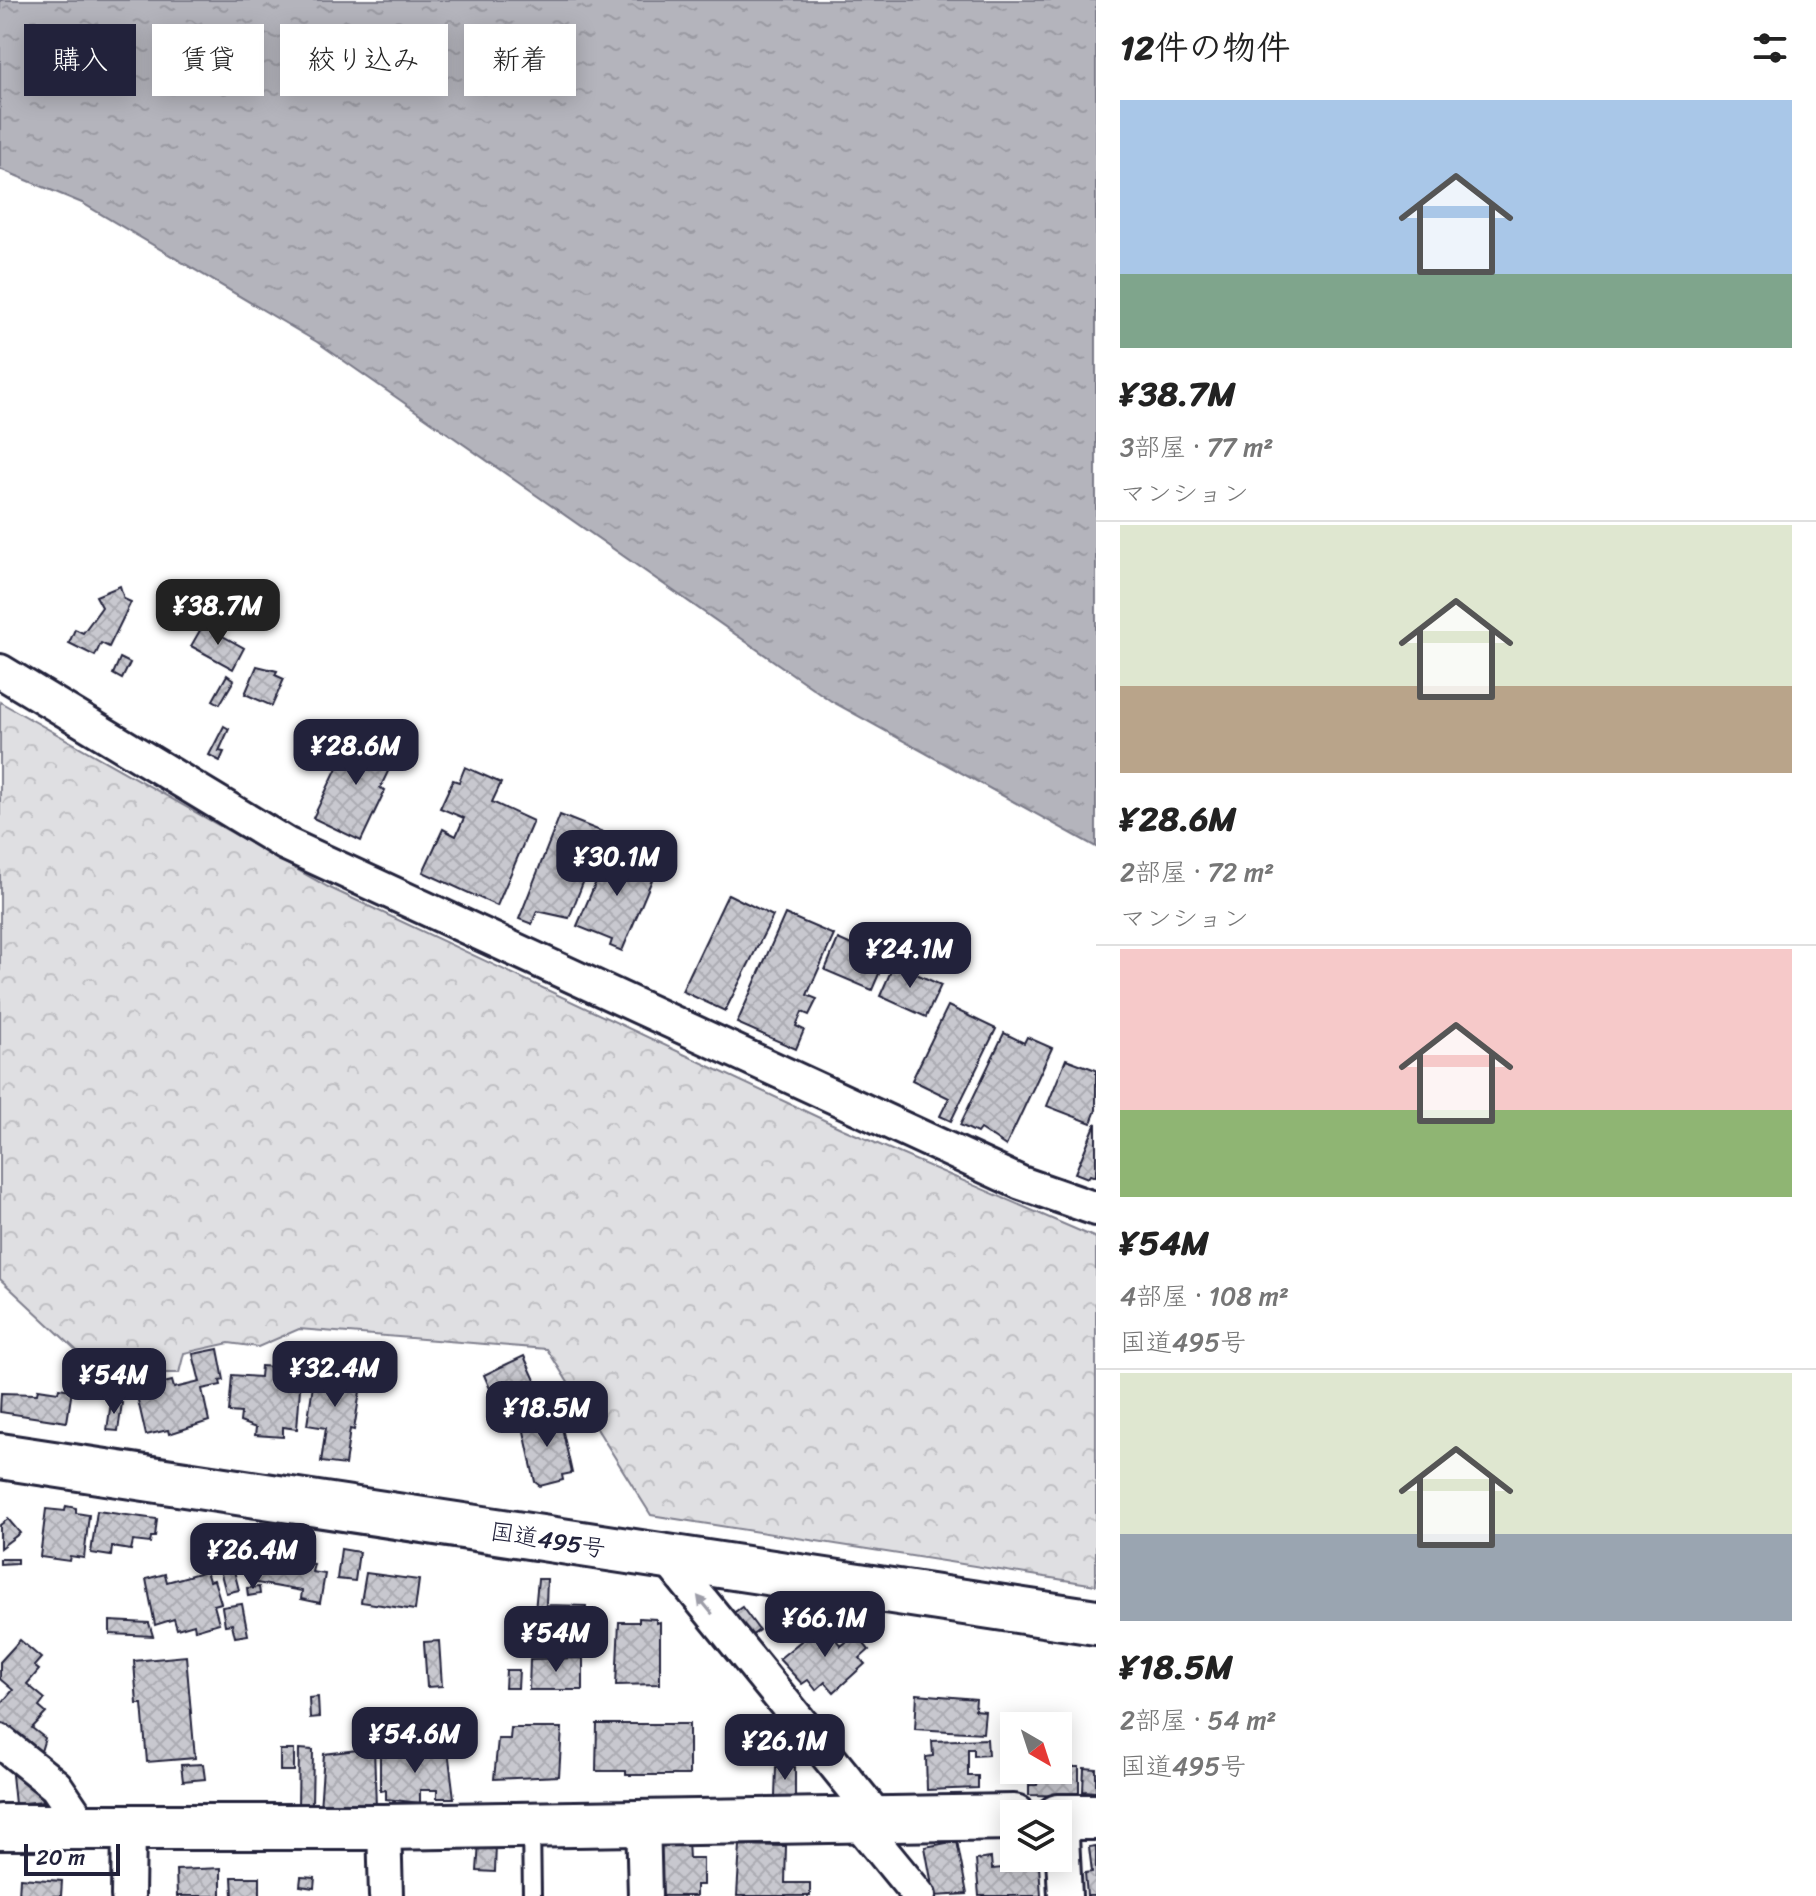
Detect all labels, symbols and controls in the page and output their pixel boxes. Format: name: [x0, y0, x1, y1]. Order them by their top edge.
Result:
text: 12件の物件: [1120, 18, 1290, 78]
chip: 購入: [24, 24, 136, 96]
chip: 賃貸: [152, 24, 264, 96]
chip: 絞り込み: [280, 24, 448, 96]
chip: 新着: [464, 24, 576, 96]
icon: filters: [1748, 26, 1792, 70]
icon: home: [1384, 152, 1528, 296]
text: ¥38.7M: [1120, 364, 1235, 424]
text: 3部屋 · 77 m²: [1120, 424, 1273, 470]
text: マンション: [1120, 470, 1249, 516]
icon: home: [1384, 577, 1528, 721]
pin: ¥38.7M: [153, 579, 283, 647]
text: ¥38.7M: [174, 582, 262, 628]
pin: ¥28.6M: [291, 719, 421, 787]
text: ¥28.6M: [312, 722, 400, 768]
text: ¥28.6M: [1120, 789, 1236, 849]
pin: ¥30.1M: [552, 830, 682, 898]
text: ¥30.1M: [574, 833, 660, 879]
text: 2部屋 · 72 m²: [1120, 849, 1274, 895]
text: マンション: [1120, 895, 1249, 941]
pin: ¥24.1M: [845, 922, 975, 990]
text: ¥24.1M: [867, 925, 953, 971]
icon: home: [1384, 1001, 1528, 1145]
text: ¥54M: [1120, 1213, 1209, 1273]
text: 4部屋 · 108 m²: [1120, 1273, 1289, 1319]
text: 国道495号: [1120, 1319, 1246, 1365]
pin: ¥32.4M: [270, 1341, 400, 1409]
text: ¥32.4M: [290, 1344, 380, 1390]
pin: ¥54M: [67, 1348, 161, 1416]
text: ¥54M: [80, 1351, 148, 1397]
pin: ¥18.5M: [482, 1381, 612, 1449]
text: ¥18.5M: [504, 1384, 590, 1430]
icon: home: [1384, 1425, 1528, 1569]
street label: 国道495号: [487, 1510, 609, 1570]
pin: ¥26.4M: [188, 1523, 318, 1591]
text: ¥26.4M: [208, 1526, 298, 1572]
pin: ¥66.1M: [760, 1591, 890, 1659]
text: ¥66.1M: [783, 1594, 867, 1640]
one-way arrow: [697, 1595, 714, 1615]
pin: ¥54M: [509, 1606, 603, 1674]
text: ¥54M: [522, 1609, 590, 1655]
text: ¥18.5M: [1120, 1637, 1233, 1697]
text: 2部屋 · 54 m²: [1120, 1697, 1277, 1743]
pin: ¥54.6M: [350, 1707, 480, 1775]
text: ¥54.6M: [370, 1710, 460, 1756]
north arrow: [1000, 1712, 1072, 1784]
map controls: [1000, 1712, 1072, 1872]
pin: ¥26.1M: [720, 1714, 850, 1782]
text: ¥26.1M: [743, 1717, 827, 1763]
text: 国道495号: [1120, 1743, 1246, 1789]
button: layers: [1000, 1800, 1072, 1872]
text: 20 m: [36, 1838, 85, 1877]
scale bar: [24, 1840, 120, 1876]

